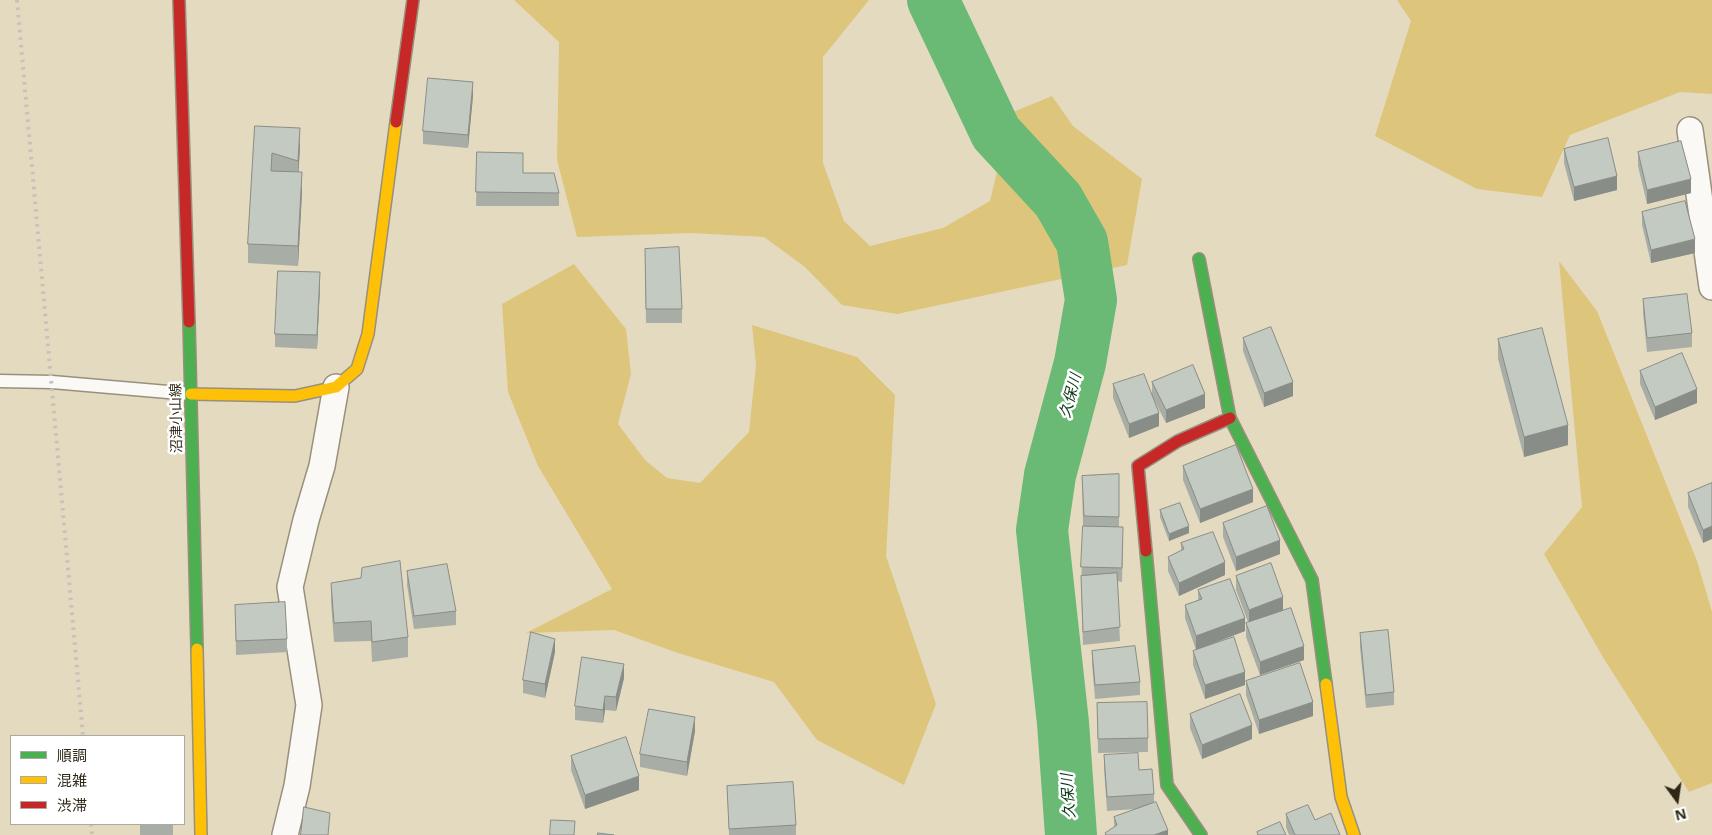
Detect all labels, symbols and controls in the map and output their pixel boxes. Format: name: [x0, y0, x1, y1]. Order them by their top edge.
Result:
water label: 久保川: [1056, 372, 1086, 420]
street label: 沼津小山線: [168, 383, 186, 453]
legend: [10, 735, 185, 825]
text: 順調: [57, 745, 87, 765]
text: 混雑: [57, 770, 87, 790]
water label: 久保川: [1058, 773, 1080, 819]
north arrow: [1652, 775, 1702, 825]
text: 渋滞: [57, 795, 87, 815]
text: N: [1673, 804, 1689, 826]

